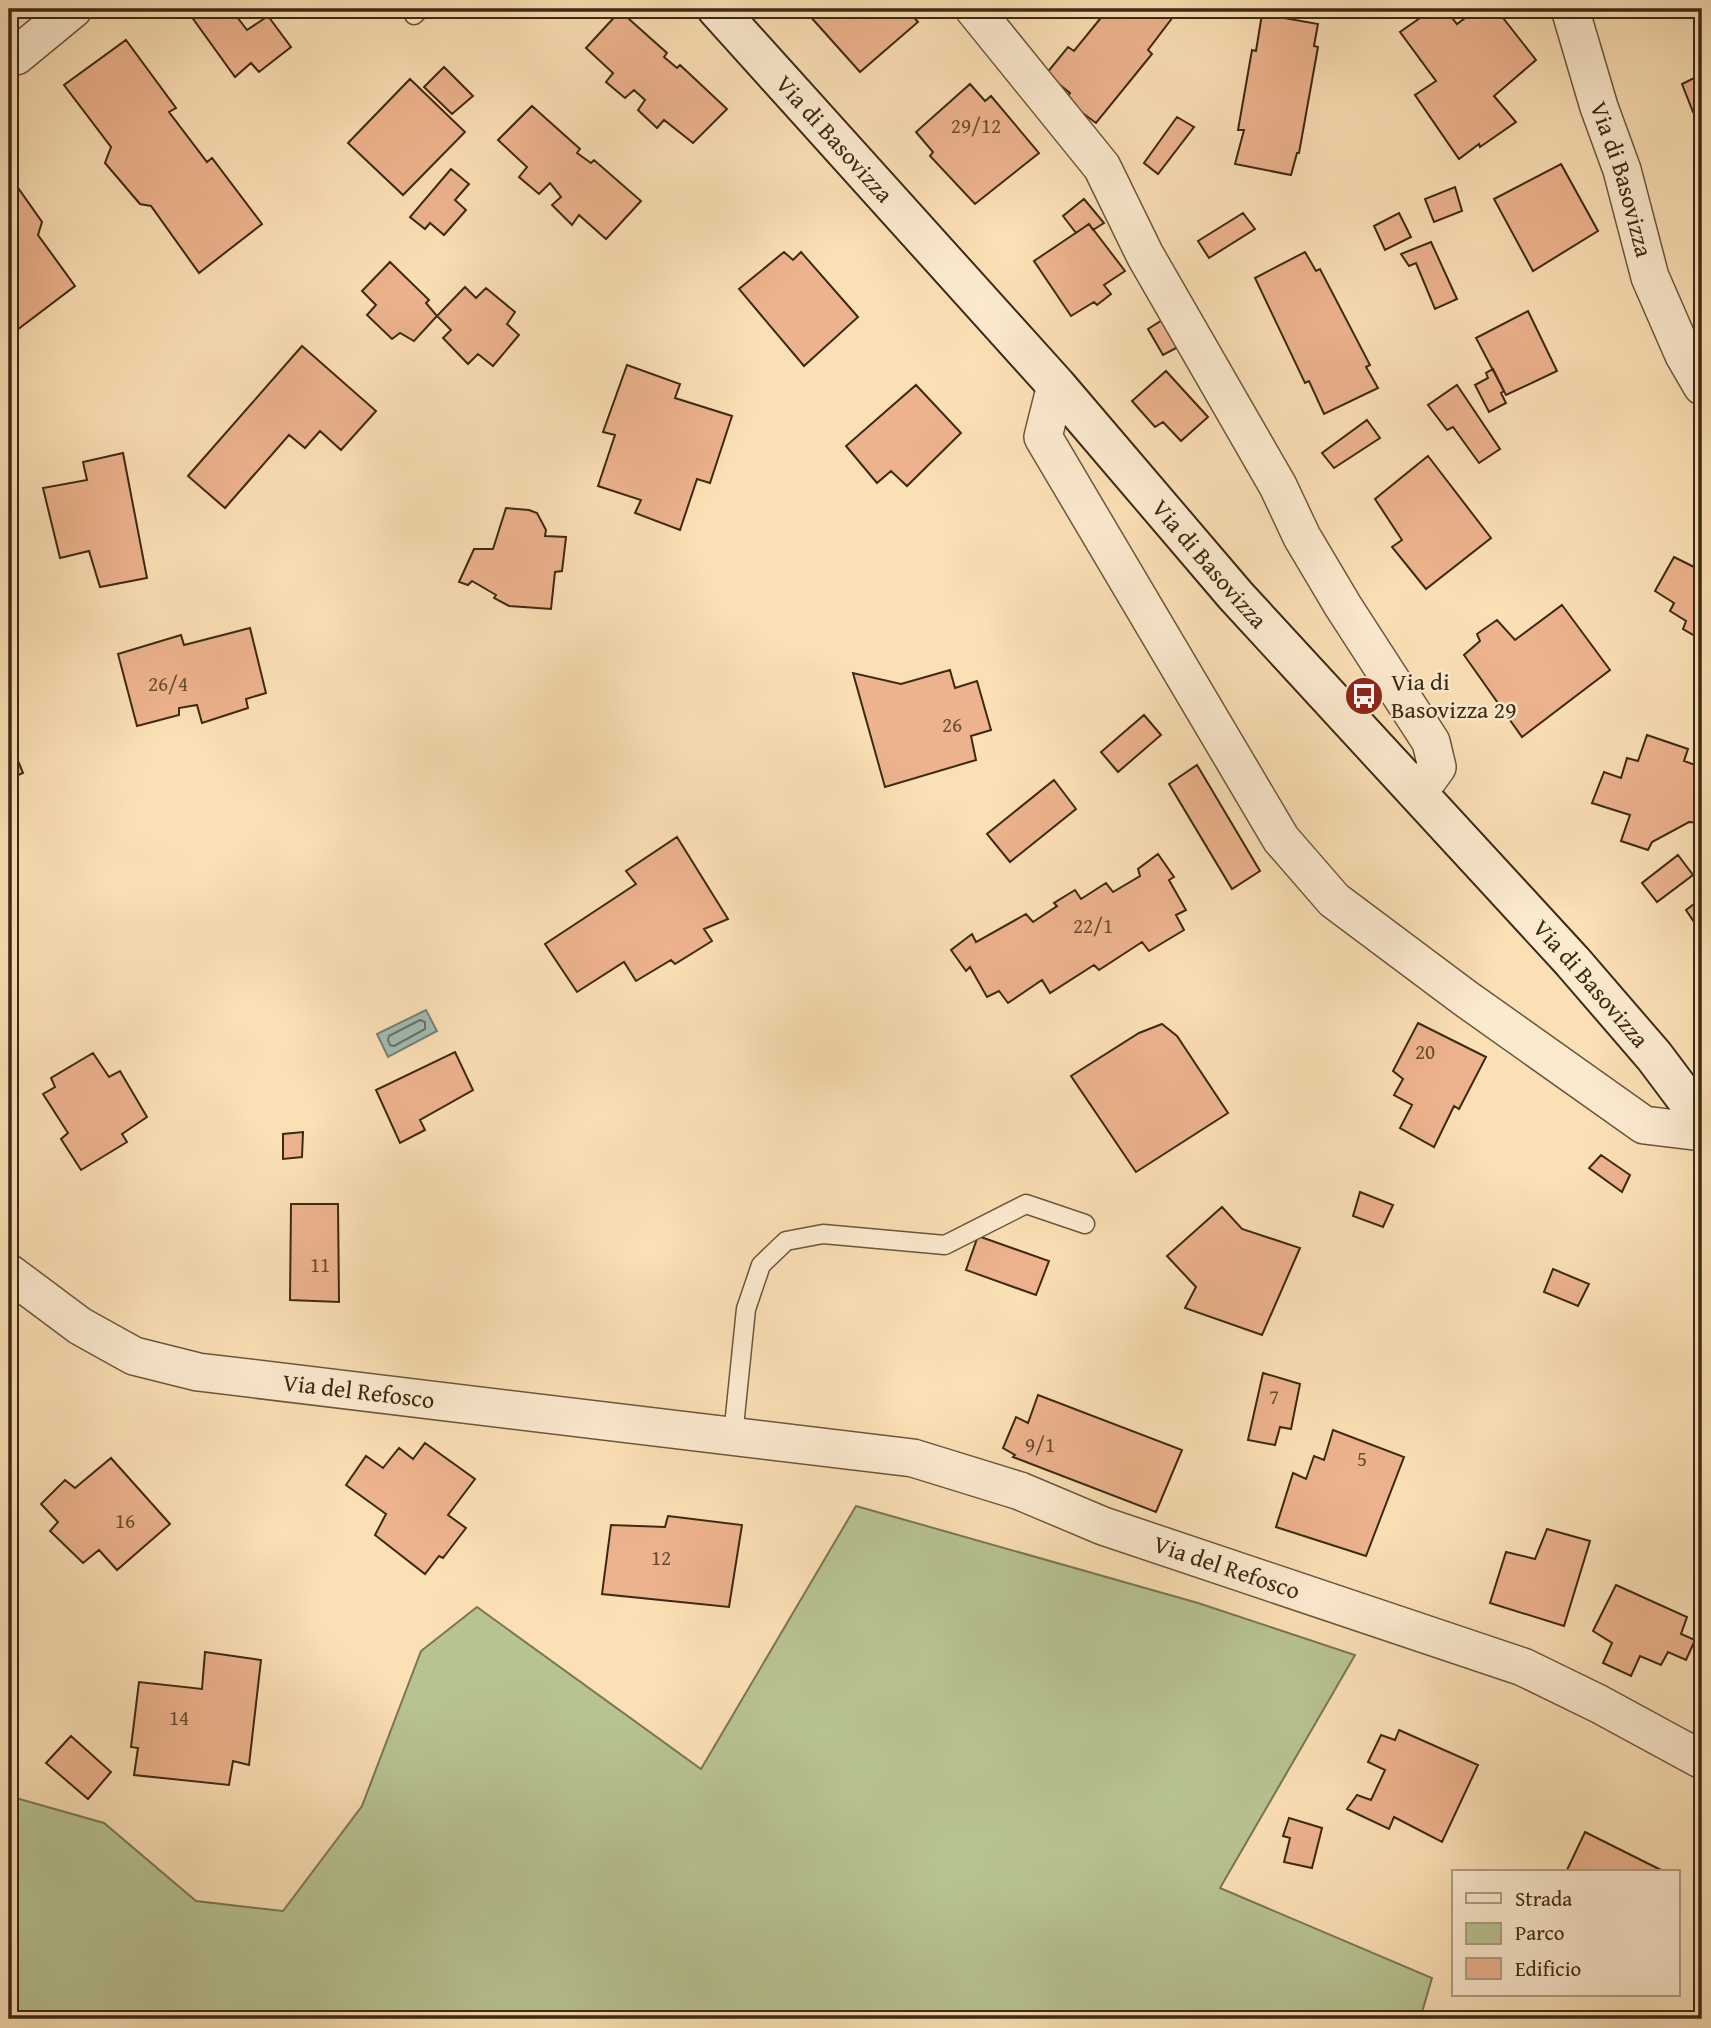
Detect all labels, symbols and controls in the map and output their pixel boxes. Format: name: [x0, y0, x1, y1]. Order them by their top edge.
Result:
street label: Via di Basovizza: [768, 67, 902, 211]
street label: Via di Basovizza: [1581, 96, 1662, 261]
house number: 29/12: [951, 110, 1001, 141]
street label: Via di Basovizza: [1144, 491, 1276, 637]
place label: Via di Basovizza 29: [1391, 664, 1517, 727]
house number: 26/4: [148, 668, 188, 699]
bus stop icon: Via di Basovizza 29: [1343, 675, 1385, 717]
house number: 26: [942, 709, 962, 740]
house number: 22/1: [1073, 910, 1113, 941]
street label: Via di Basovizza: [1525, 911, 1658, 1056]
house number: 20: [1415, 1036, 1435, 1067]
house number: 11: [310, 1249, 330, 1280]
street label: Via del Refosco: [281, 1364, 436, 1417]
house number: 7: [1269, 1381, 1279, 1412]
house number: 9/1: [1025, 1429, 1055, 1460]
house number: 5: [1357, 1443, 1367, 1474]
house number: 16: [115, 1505, 135, 1536]
street label: Via del Refosco: [1149, 1526, 1305, 1608]
house number: 12: [651, 1542, 671, 1573]
house number: 14: [169, 1702, 189, 1733]
legend: [1452, 1870, 1680, 1996]
text: Strada: [1515, 1883, 1572, 1914]
text: Parco: [1515, 1917, 1565, 1948]
text: Edificio: [1515, 1953, 1581, 1984]

